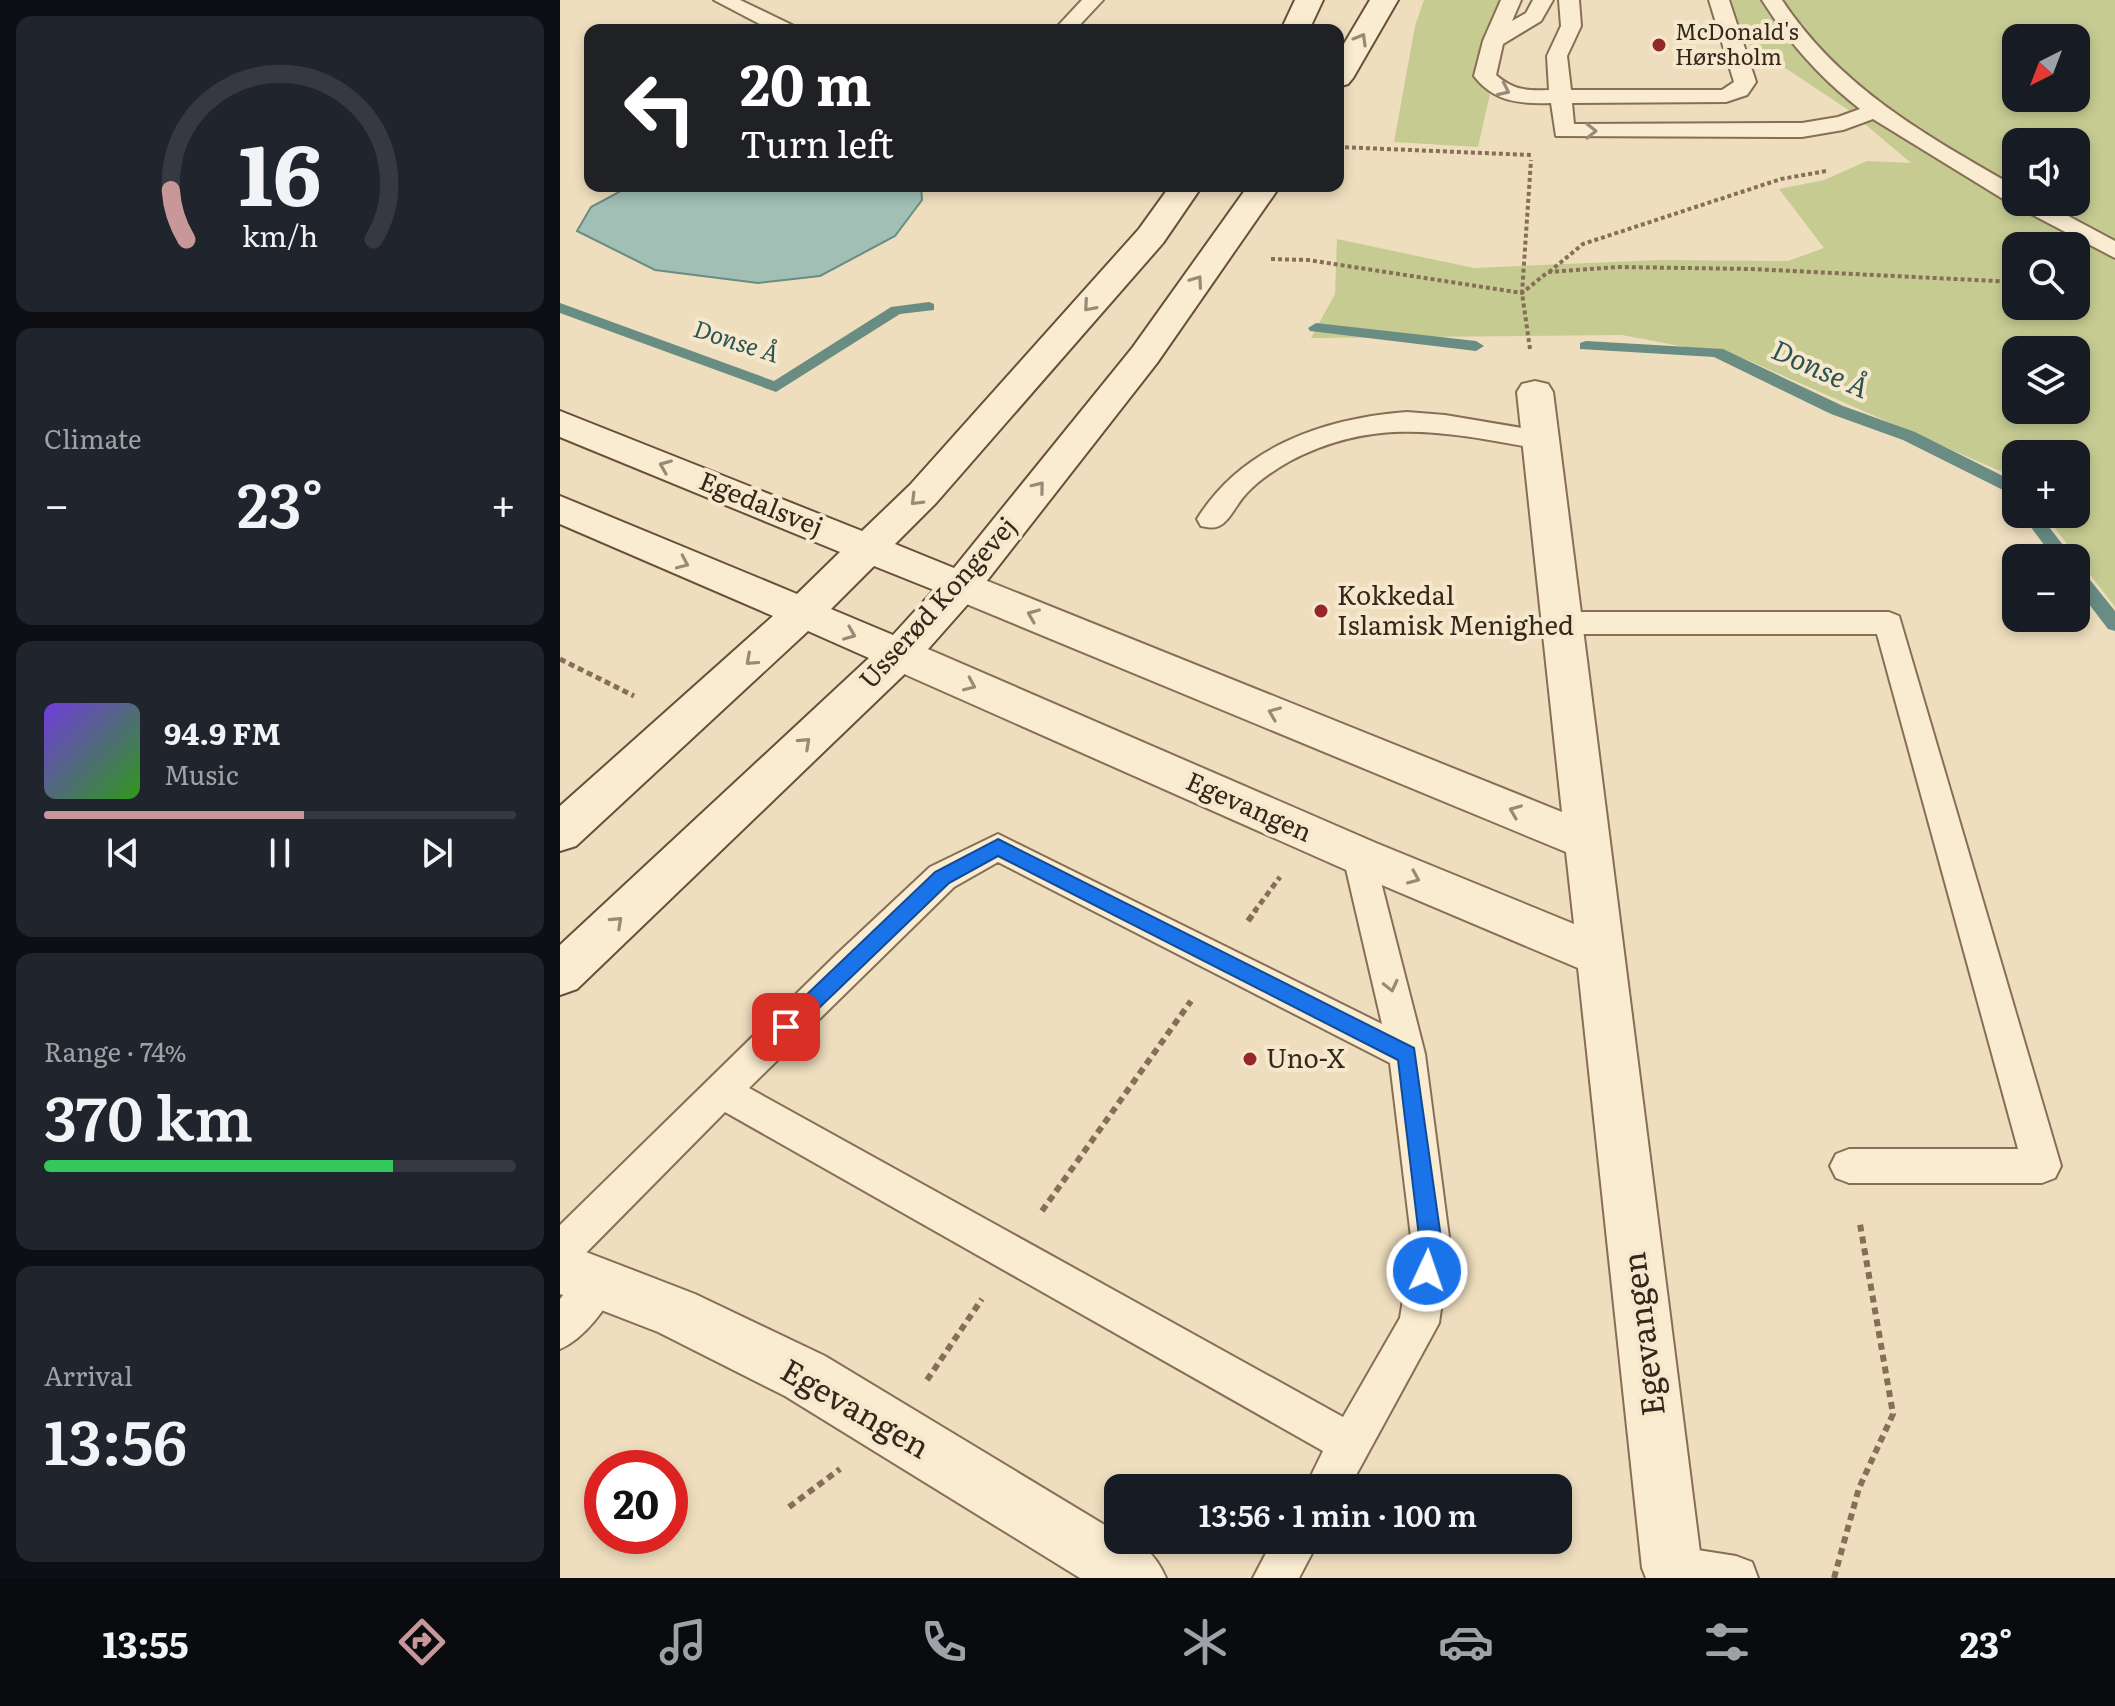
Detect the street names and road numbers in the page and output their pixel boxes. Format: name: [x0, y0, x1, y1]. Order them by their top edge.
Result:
street label: Egedalsvej: [694, 459, 830, 544]
street label: Usserød Kongevej: [848, 507, 1024, 696]
street label: Egevangen: [1181, 760, 1319, 850]
street label: Egevangen: [1607, 1250, 1675, 1419]
street label: Egevangen: [773, 1344, 940, 1468]

